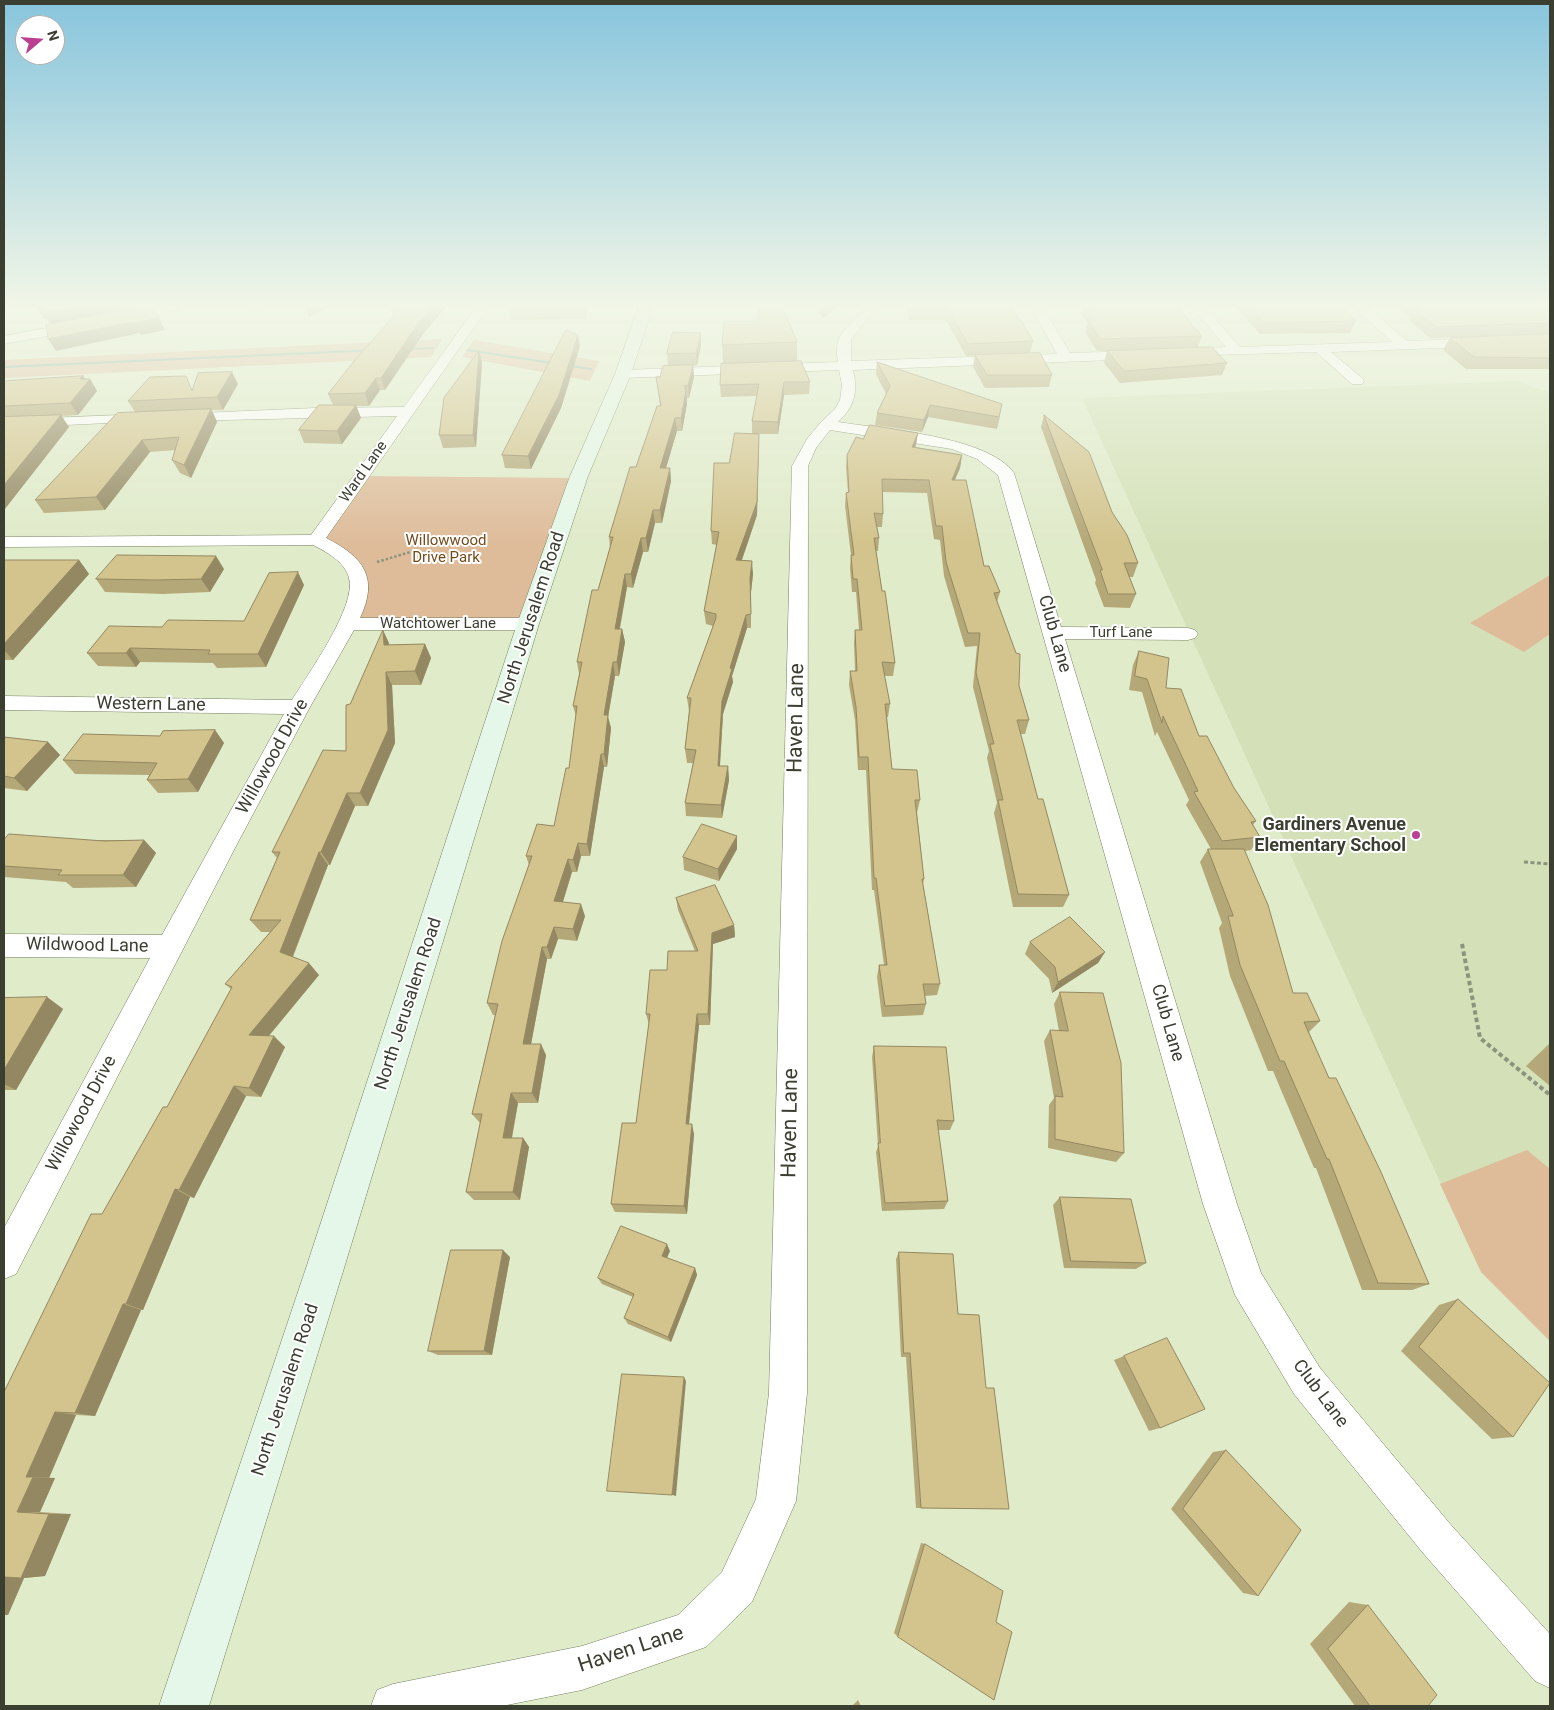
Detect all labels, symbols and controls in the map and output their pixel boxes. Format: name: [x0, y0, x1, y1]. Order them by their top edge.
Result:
north arrow: [15, 15, 65, 65]
text: N: [44, 28, 62, 43]
street label: Ward Lane: [336, 438, 392, 506]
street label: North Jerusalem Road: [494, 529, 570, 707]
park label: Willowwood Drive Park: [406, 532, 486, 567]
street label: Club Lane: [1033, 593, 1075, 675]
street label: Watchtower Lane: [380, 615, 496, 633]
street label: Turf Lane: [1089, 624, 1153, 642]
street label: Haven Lane: [783, 663, 811, 773]
street label: Western Lane: [96, 693, 206, 717]
street label: Willowood Drive: [232, 696, 314, 818]
place label: Gardiners Avenue Elementary School: [1254, 814, 1406, 856]
marker: Gardiners Avenue Elementary School: [1410, 829, 1422, 841]
street label: North Jerusalem Road: [371, 915, 447, 1093]
street label: Wildwood Lane: [26, 934, 148, 958]
street label: Club Lane: [1146, 982, 1188, 1064]
street label: Willowood Drive: [42, 1052, 122, 1176]
street label: Haven Lane: [777, 1068, 805, 1178]
street label: North Jerusalem Road: [248, 1301, 324, 1479]
street label: Club Lane: [1287, 1356, 1353, 1432]
street label: Haven Lane: [575, 1621, 687, 1679]

